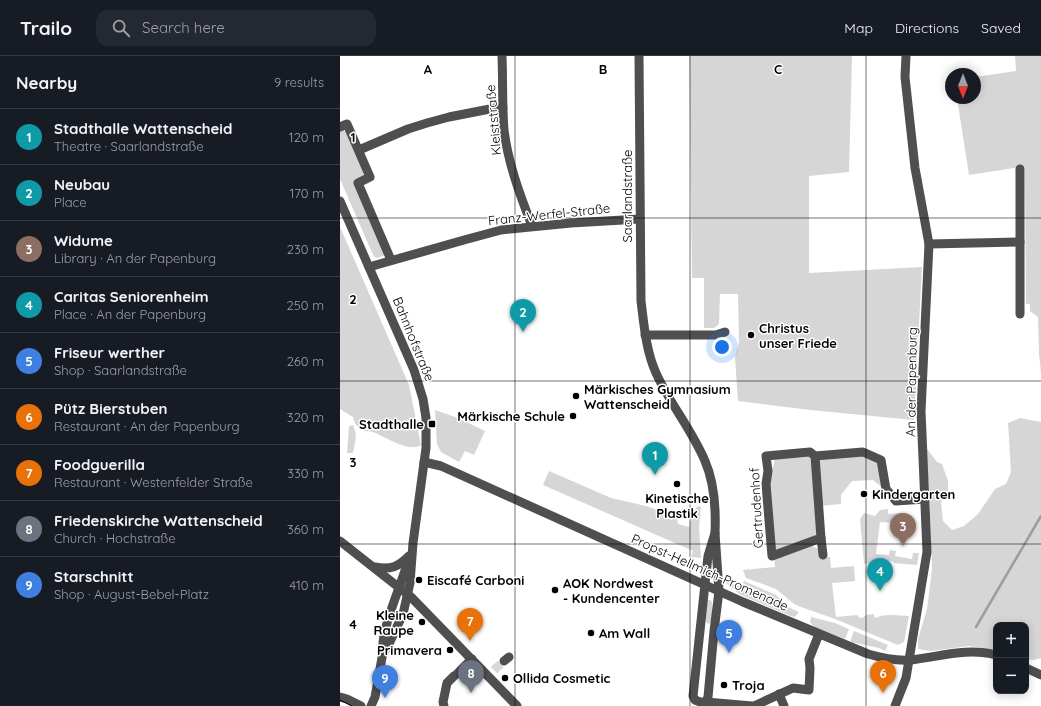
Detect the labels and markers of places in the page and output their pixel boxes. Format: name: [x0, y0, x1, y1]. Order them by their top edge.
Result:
pin: 2: [510, 299, 536, 332]
place label: Christus unser Friede: [759, 320, 837, 351]
marker: Christus unser Friede: [746, 330, 756, 340]
place label: Märkisches Gymnasium Wattenscheid: [584, 381, 731, 412]
marker: Märkisches Gymnasium Wattenscheid: [571, 391, 581, 401]
place label: Märkische Schule: [457, 408, 565, 424]
marker: Märkische Schule: [568, 411, 578, 421]
place label: Stadthalle: [359, 416, 424, 432]
marker: Stadthalle: [427, 419, 437, 429]
pin: 1: [642, 442, 668, 475]
marker: Kinetische Plastik: [672, 479, 682, 489]
place label: Kindergarten: [872, 486, 955, 502]
marker: Kindergarten: [859, 489, 869, 499]
place label: Kinetische Plastik: [645, 490, 709, 521]
pin: 3: [890, 513, 916, 546]
pin: 4: [867, 558, 893, 591]
place label: Eiscafé Carboni: [427, 572, 524, 588]
marker: Eiscafé Carboni: [414, 575, 424, 585]
place label: AOK Nordwest - Kundencenter: [563, 575, 660, 606]
marker: AOK Nordwest - Kundencenter: [550, 585, 560, 595]
place label: Kleine Raupe: [374, 607, 414, 638]
pin: 7: [457, 608, 483, 641]
marker: Kleine Raupe: [417, 617, 427, 627]
pin: 5: [716, 620, 742, 653]
place label: Am Wall: [599, 625, 650, 641]
marker: Am Wall: [586, 628, 596, 638]
place label: Primavera: [377, 642, 442, 658]
marker: Primavera: [445, 645, 455, 655]
pin: 8: [458, 660, 484, 693]
pin: 6: [870, 660, 896, 693]
pin: 9: [372, 665, 398, 698]
place label: Ollida Cosmetic: [513, 670, 610, 686]
marker: Ollida Cosmetic: [500, 673, 510, 683]
place label: Troja: [732, 677, 765, 693]
marker: Troja: [719, 680, 729, 690]

